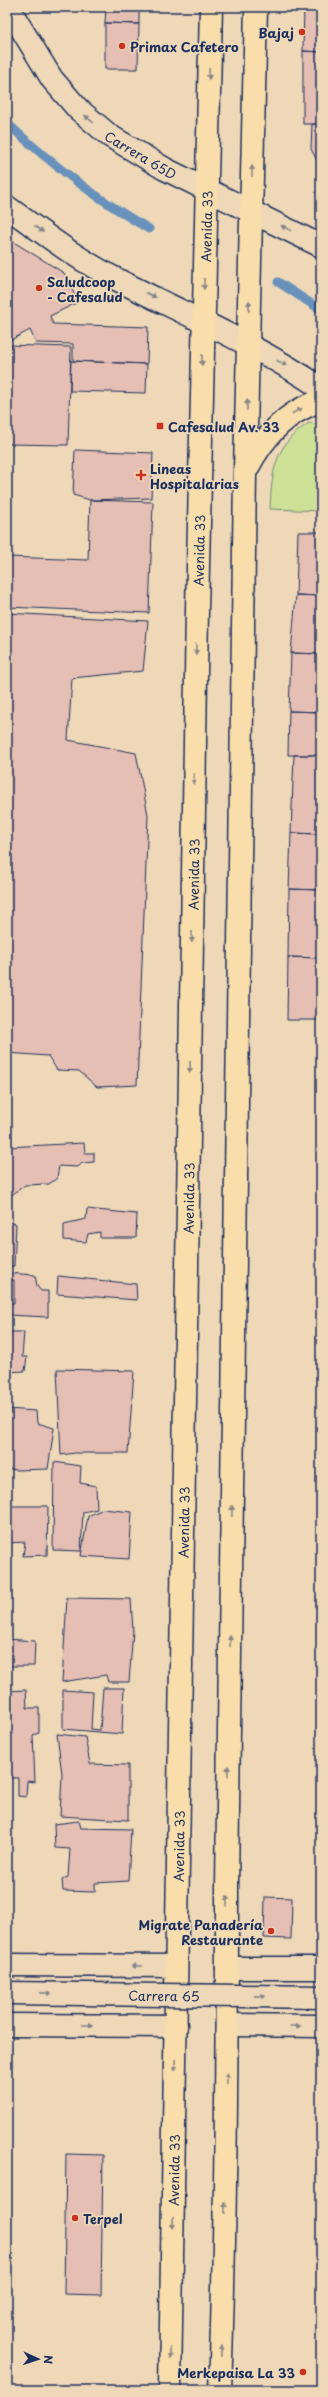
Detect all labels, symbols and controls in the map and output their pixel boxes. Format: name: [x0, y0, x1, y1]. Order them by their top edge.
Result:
place label: Bajaj: [258, 23, 294, 42]
marker: Bajaj: [297, 27, 307, 37]
place label: Primax Cafetero: [130, 37, 239, 56]
marker: Primax Cafetero: [117, 41, 127, 51]
one-way arrow: [206, 68, 212, 81]
one-way arrow: [84, 114, 94, 123]
street label: Carrera 65D: [101, 126, 180, 183]
one-way arrow: [248, 165, 255, 177]
street label: Avenida 33: [196, 190, 216, 262]
one-way arrow: [34, 225, 44, 233]
one-way arrow: [281, 225, 292, 232]
place label: Saludcoop - Cafesalud: [47, 272, 123, 306]
one-way arrow: [201, 278, 207, 291]
marker: Saludcoop - Cafesalud: [34, 283, 44, 293]
one-way arrow: [145, 292, 157, 298]
one-way arrow: [246, 299, 252, 312]
one-way arrow: [199, 354, 205, 367]
one-way arrow: [277, 360, 288, 366]
one-way arrow: [244, 398, 250, 411]
one-way arrow: [292, 408, 303, 415]
place label: Cafesalud Av. 33: [168, 417, 280, 436]
marker: Cafesalud Av. 33: [155, 421, 165, 431]
place label: Lineas Hospitalarias: [150, 459, 239, 493]
marker: Lineas Hospitalarias: [135, 469, 147, 481]
street label: Avenida 33: [188, 514, 209, 586]
one-way arrow: [193, 643, 199, 656]
one-way arrow: [191, 773, 197, 786]
street label: Avenida 33: [183, 838, 203, 910]
one-way arrow: [189, 931, 195, 944]
one-way arrow: [187, 1061, 193, 1074]
street label: Avenida 33: [178, 1162, 198, 1234]
street label: Avenida 33: [173, 1486, 193, 1558]
one-way arrow: [229, 1504, 235, 1517]
one-way arrow: [227, 1634, 233, 1647]
one-way arrow: [225, 1765, 232, 1777]
street label: Avenida 33: [168, 1810, 188, 1882]
one-way arrow: [224, 1894, 230, 1907]
place label: Migrate Panadería Restaurante: [139, 1915, 263, 1949]
marker: Migrate Panadería Restaurante: [266, 1926, 276, 1936]
one-way arrow: [130, 1963, 143, 1969]
street label: Carrera 65: [128, 1985, 200, 2005]
one-way arrow: [40, 1990, 53, 1996]
one-way arrow: [254, 1993, 267, 1999]
one-way arrow: [82, 2022, 94, 2029]
one-way arrow: [289, 2023, 302, 2029]
one-way arrow: [172, 2059, 178, 2072]
one-way arrow: [224, 2071, 230, 2084]
street label: Avenida 33: [163, 2134, 183, 2206]
one-way arrow: [222, 2202, 229, 2214]
place label: Terpel: [83, 2209, 123, 2228]
marker: Terpel: [70, 2213, 80, 2223]
one-way arrow: [170, 2217, 176, 2230]
north arrow: [18, 2339, 58, 2379]
one-way arrow: [218, 2344, 224, 2357]
one-way arrow: [167, 2347, 173, 2360]
text: N: [40, 2355, 57, 2365]
place label: Merkepaisa La 33: [177, 2363, 295, 2382]
marker: Merkepaisa La 33: [298, 2367, 308, 2377]

